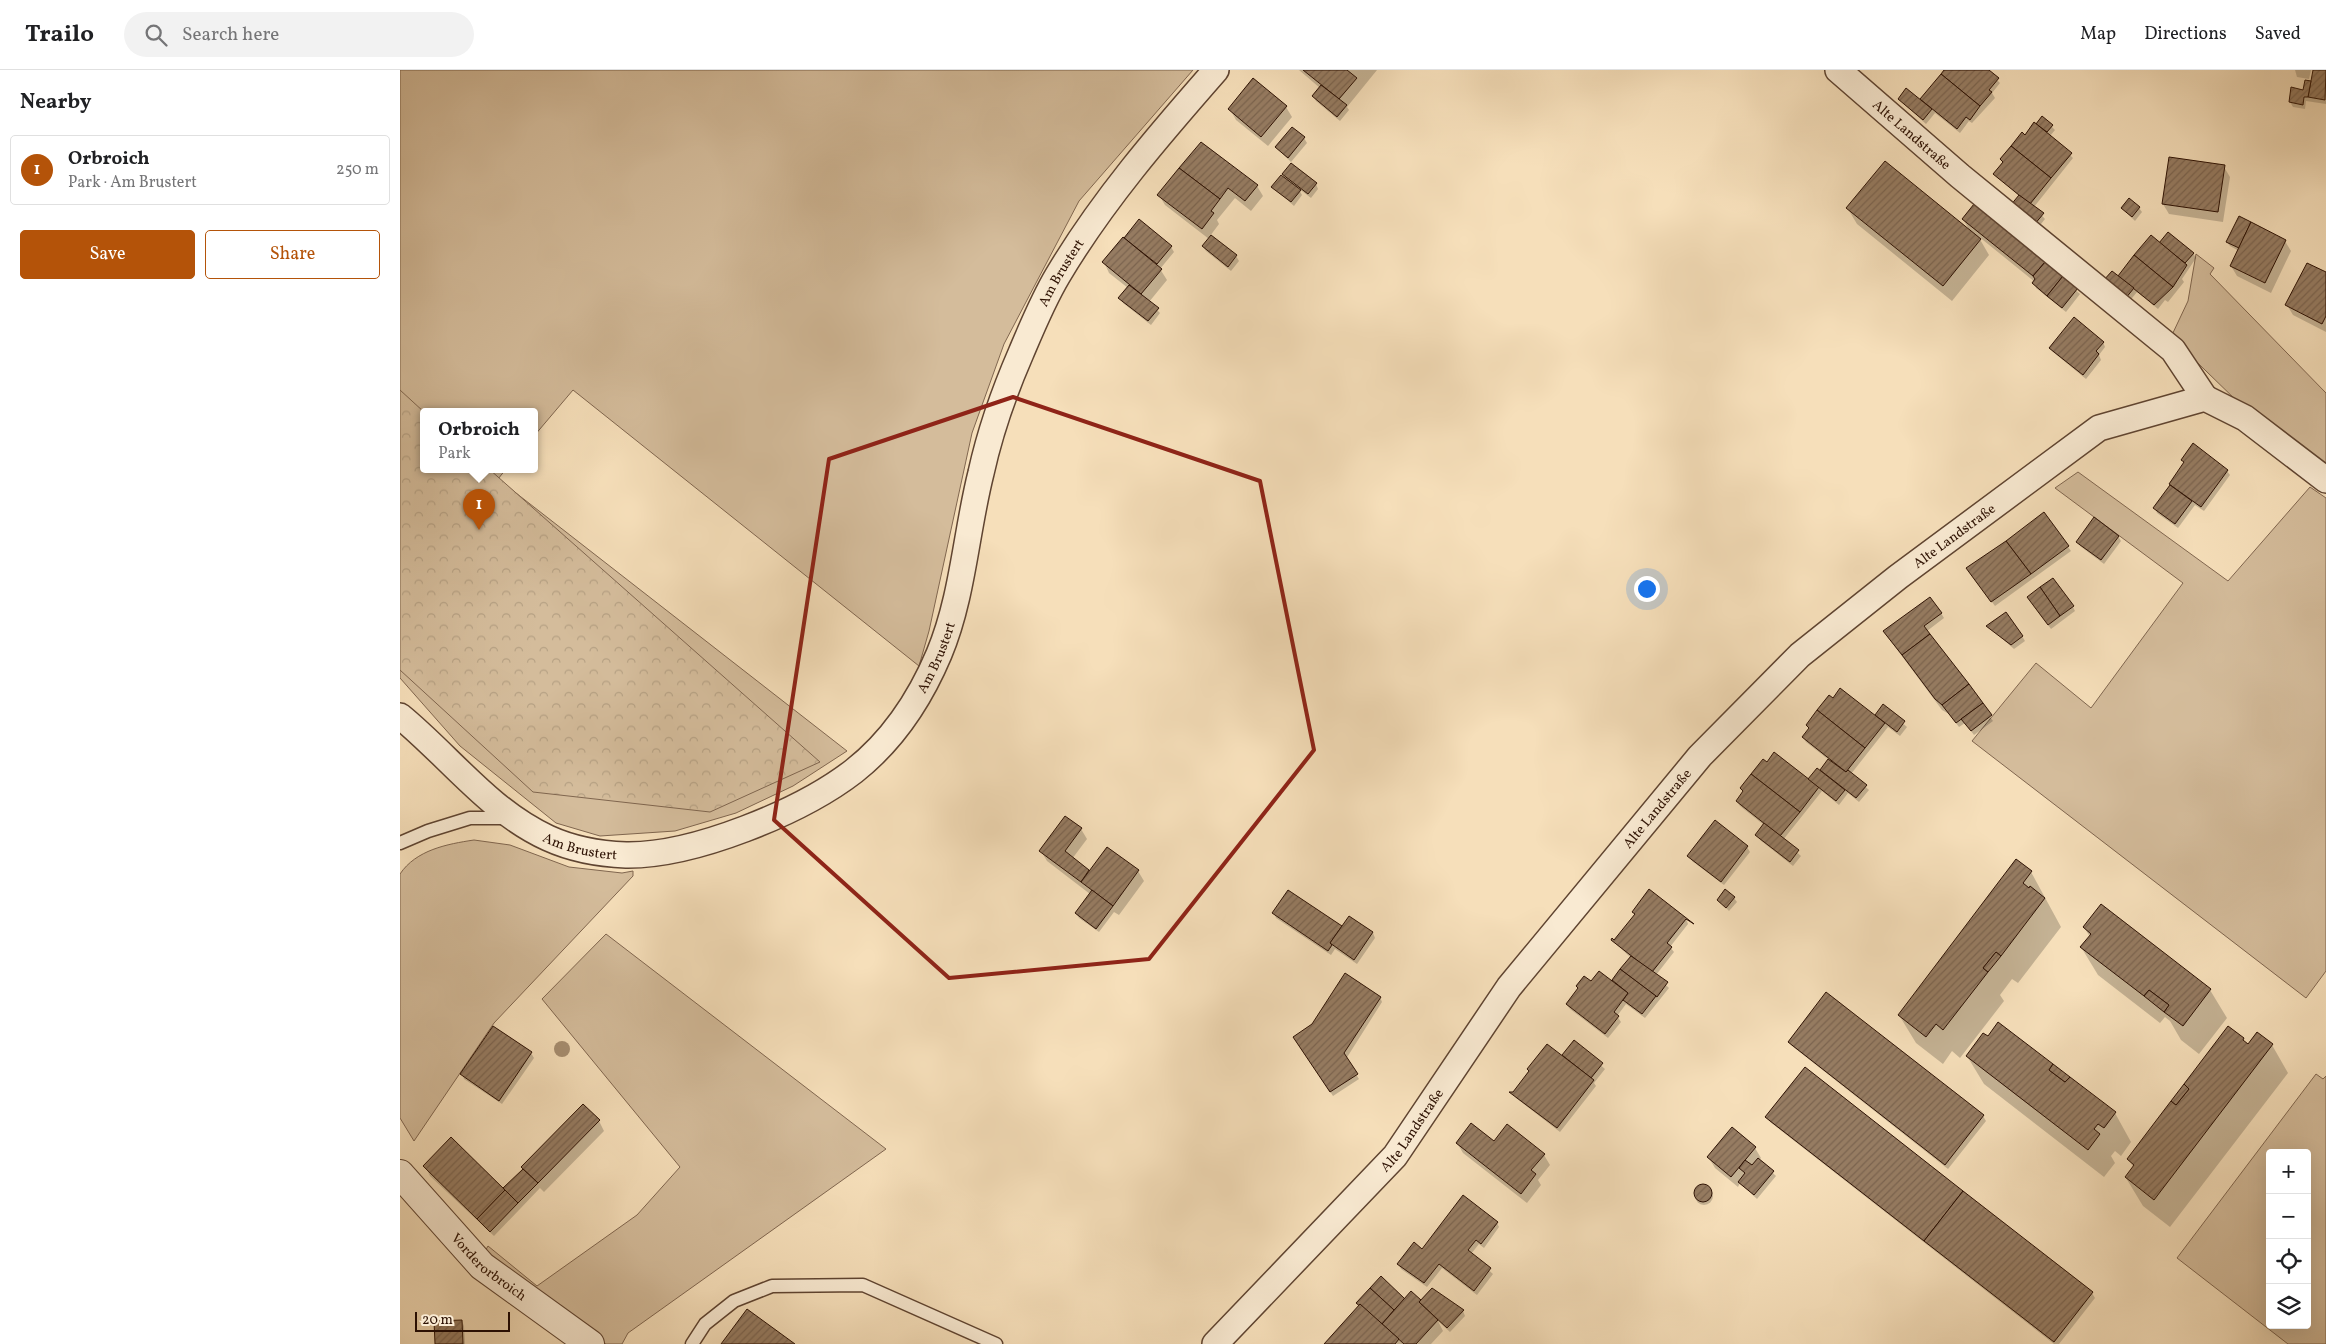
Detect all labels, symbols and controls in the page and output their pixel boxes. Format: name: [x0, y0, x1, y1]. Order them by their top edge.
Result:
search box: [124, 12, 474, 57]
text: Trailo: [25, 18, 94, 52]
icon: search: [142, 21, 170, 49]
text: Search here: [182, 22, 279, 48]
text: Map: [2080, 22, 2116, 47]
text: Directions: [2144, 22, 2227, 47]
text: Saved: [2255, 22, 2301, 47]
text: Nearby: [20, 88, 91, 117]
street label: Alte Landstraße: [1868, 96, 1955, 175]
text: Orbroich: [68, 146, 150, 172]
text: 1: [34, 159, 40, 181]
text: 250 m: [336, 159, 379, 181]
text: Park · Am Brustert: [68, 172, 197, 194]
button: Save: [20, 230, 195, 279]
button: Share: [205, 230, 380, 279]
street label: Am Brustert: [1035, 236, 1089, 310]
popup: [420, 408, 538, 473]
text: Orbroich: [438, 417, 520, 443]
text: Park: [438, 443, 471, 465]
pin: 1: [463, 489, 495, 530]
street label: Alte Landstraße: [1910, 500, 2000, 574]
your location: [1634, 576, 1660, 602]
street label: Am Brustert: [913, 620, 961, 697]
street label: Alte Landstraße: [1619, 765, 1697, 853]
street label: Am Brustert: [539, 829, 618, 865]
street label: Alte Landstraße: [1377, 1085, 1449, 1177]
map controls: [2266, 1149, 2311, 1329]
button: +: [2266, 1149, 2311, 1194]
button: −: [2266, 1194, 2311, 1239]
street label: Vorderorbroich: [446, 1230, 530, 1306]
button: locate: [2266, 1239, 2311, 1284]
button: layers: [2266, 1284, 2311, 1329]
scale bar: [415, 1309, 510, 1332]
text: 20 m: [422, 1311, 453, 1330]

